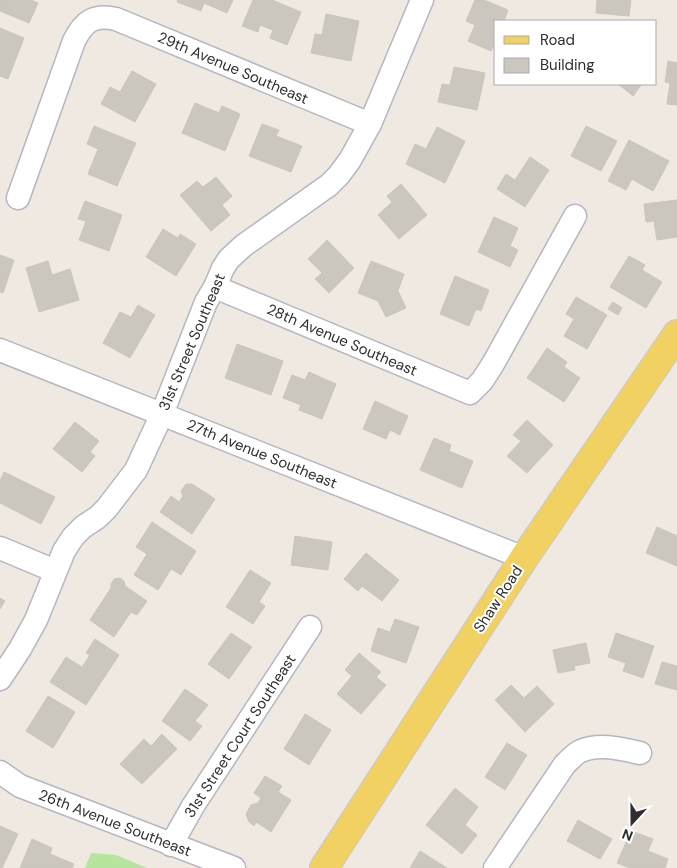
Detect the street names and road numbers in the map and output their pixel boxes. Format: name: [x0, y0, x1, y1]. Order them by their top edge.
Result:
street label: 29th Avenue Southeast: [155, 27, 311, 109]
street label: 31st Street Southeast: [154, 270, 230, 414]
street label: 28th Avenue Southeast: [264, 299, 420, 381]
street label: 27th Avenue Southeast: [184, 415, 340, 493]
street label: Shaw Road: [469, 562, 527, 636]
street label: 31st Street Court Southeast: [180, 650, 300, 822]
street label: 26th Avenue Southeast: [36, 785, 194, 861]

